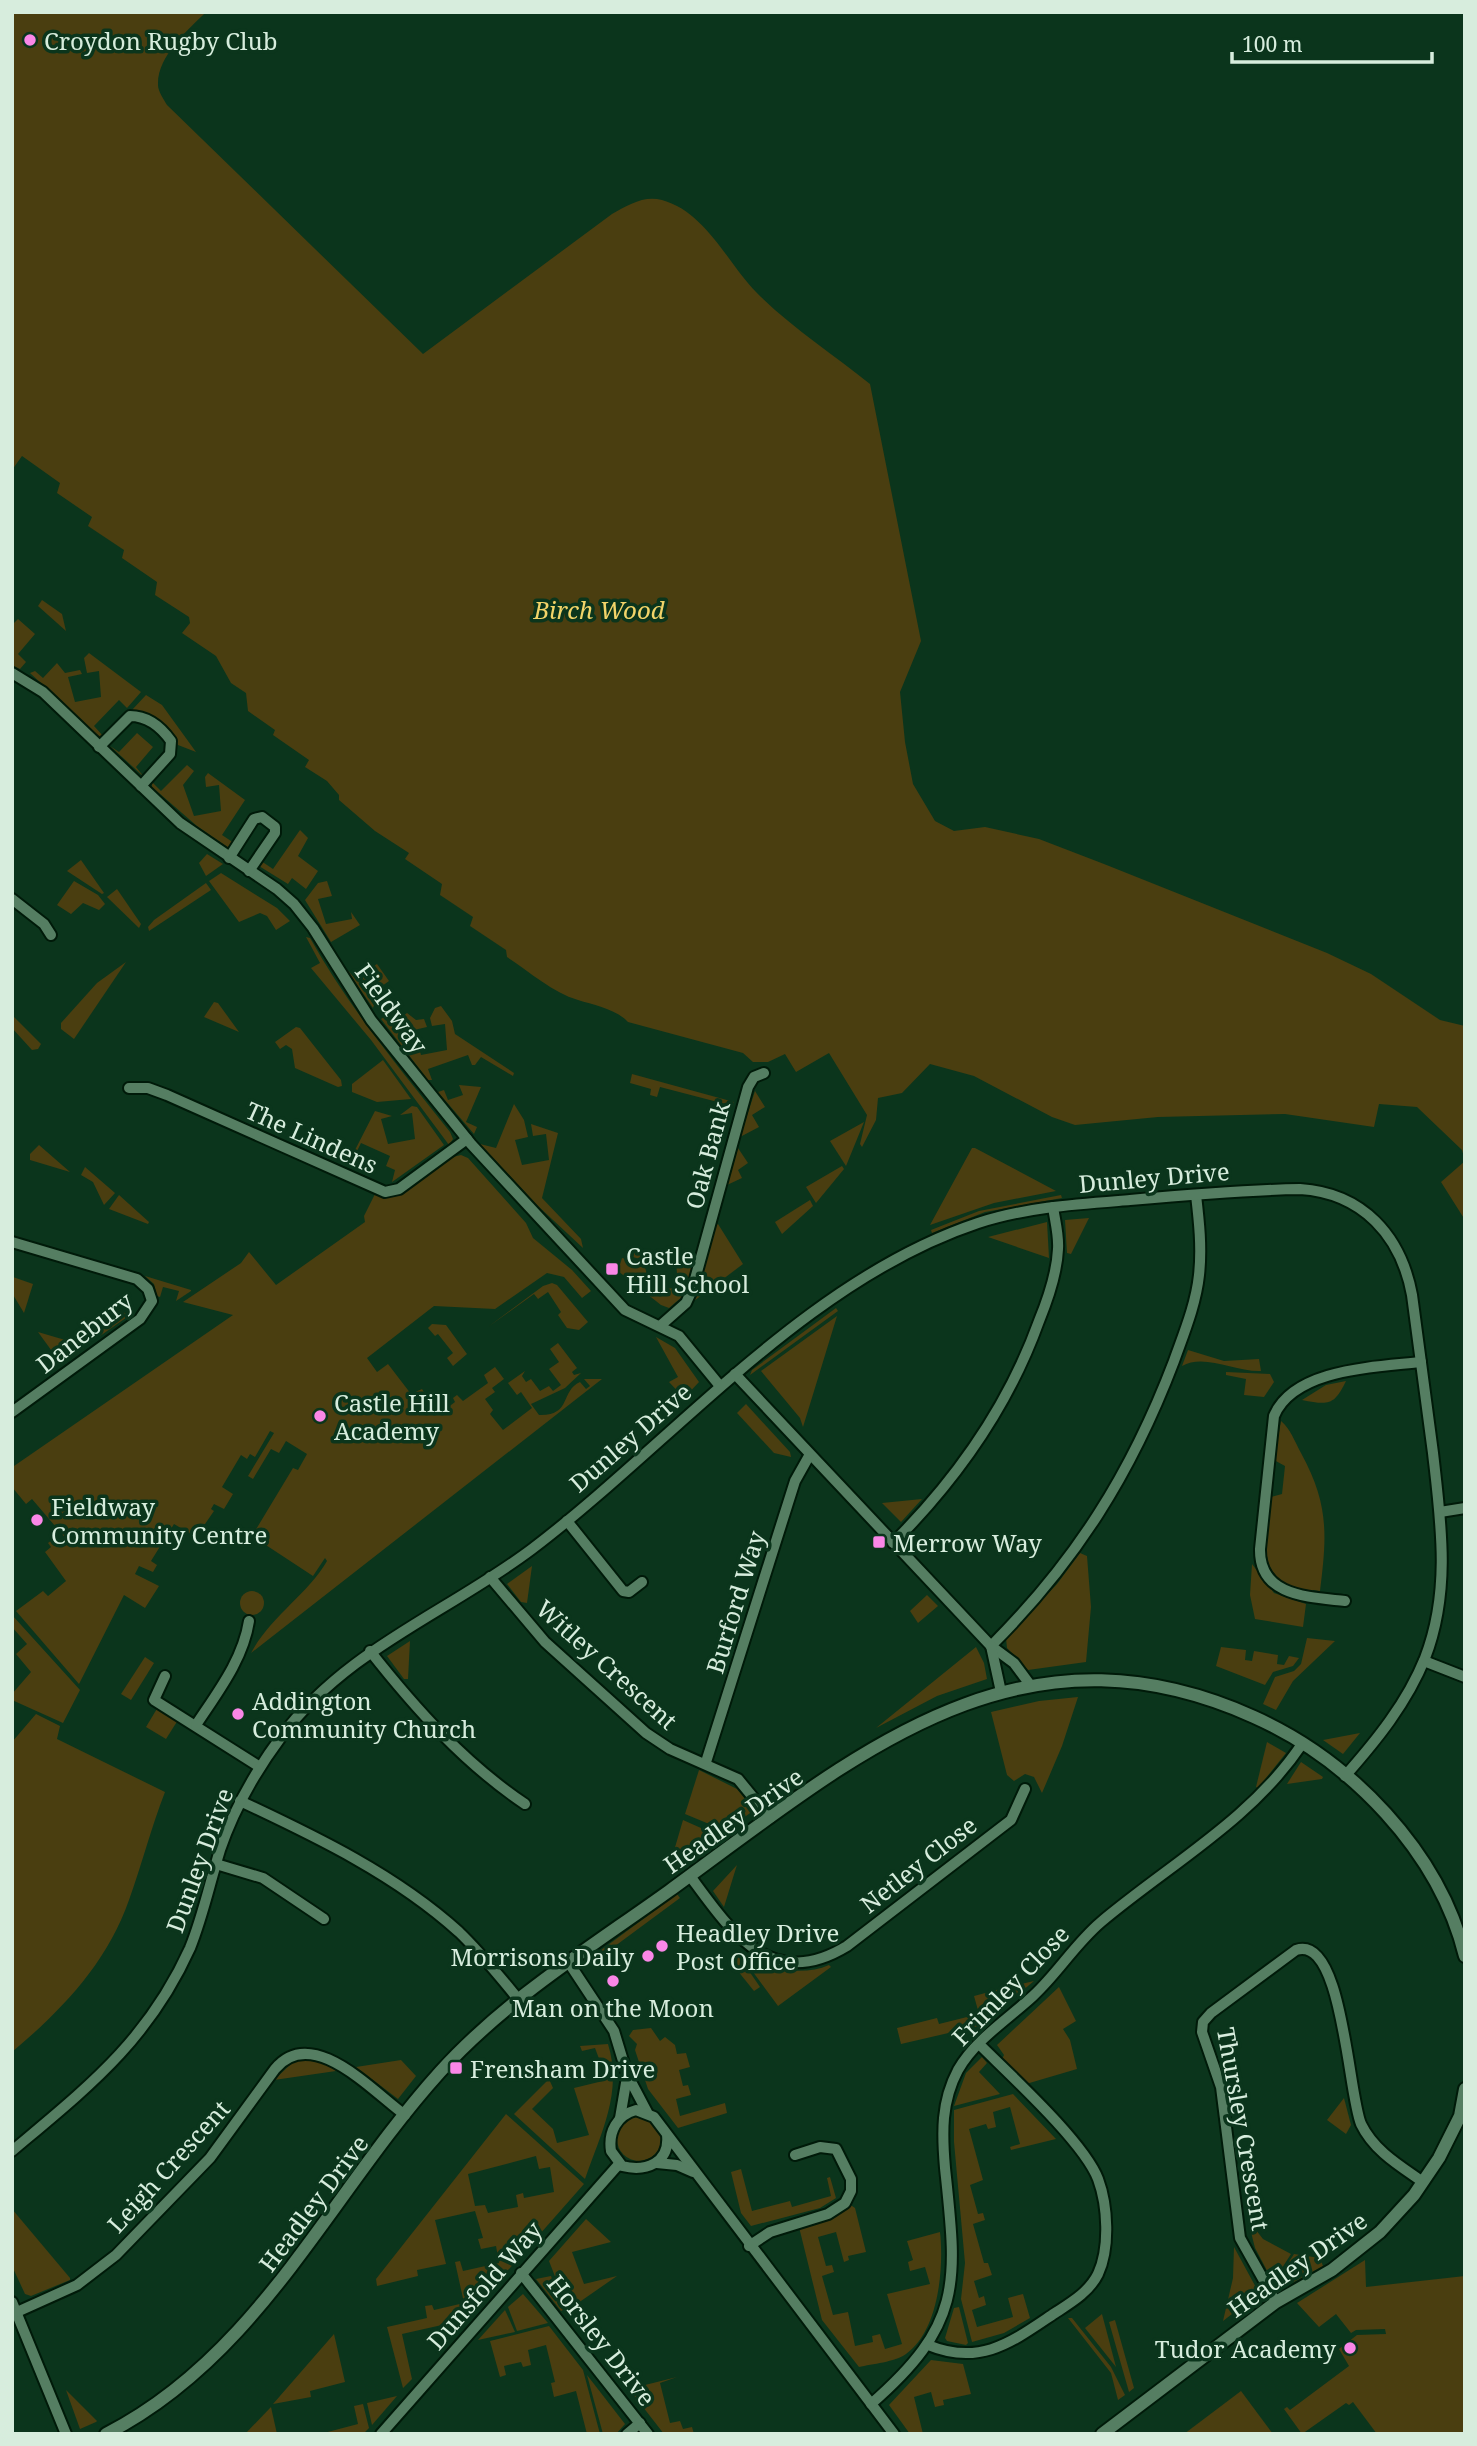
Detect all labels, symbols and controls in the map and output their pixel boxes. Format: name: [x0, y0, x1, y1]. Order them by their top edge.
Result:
scale bar: [1232, 21, 1432, 65]
place label: Croydon Rugby Club: [44, 24, 277, 57]
text: 100 m: [1242, 30, 1303, 58]
marker: Croydon Rugby Club: [22, 32, 38, 48]
park label: Birch Wood: [532, 593, 665, 626]
street label: Fieldway: [348, 956, 436, 1060]
street label: The Lindens: [241, 1093, 383, 1181]
street label: Oak Bank: [677, 1097, 737, 1213]
street label: Dunley Drive: [1077, 1154, 1231, 1200]
place label: Castle Hill School: [626, 1239, 750, 1300]
marker: Castle Hill School: [604, 1261, 620, 1277]
street label: Danebury: [29, 1284, 139, 1380]
street label: Dunley Drive: [562, 1375, 698, 1499]
place label: Castle Hill Academy: [334, 1386, 450, 1447]
marker: Castle Hill Academy: [312, 1408, 328, 1424]
place label: Fieldway Community Centre: [51, 1490, 267, 1551]
marker: Fieldway Community Centre: [29, 1512, 45, 1528]
street label: Burford Way: [698, 1526, 772, 1677]
place label: Merrow Way: [893, 1526, 1042, 1559]
marker: Merrow Way: [871, 1534, 887, 1550]
street label: Witley Crescent: [529, 1592, 685, 1736]
place label: Addington Community Church: [252, 1684, 476, 1745]
marker: Addington Community Church: [230, 1706, 246, 1722]
street label: Headley Drive: [657, 1760, 809, 1880]
street label: Dunley Drive: [158, 1783, 240, 1937]
street label: Netley Close: [853, 1808, 983, 1920]
place label: Headley Drive Post Office: [676, 1916, 839, 1977]
street label: Frimley Close: [944, 1918, 1076, 2052]
marker: Headley Drive Post Office: [654, 1938, 670, 1954]
place label: Morrisons Daily: [450, 1940, 634, 1973]
marker: Morrisons Daily: [640, 1948, 656, 1964]
marker: Man on the Moon: [605, 1973, 621, 1989]
place label: Man on the Moon: [512, 1991, 714, 2024]
street label: Thursley Crescent: [1210, 2025, 1278, 2233]
place label: Frensham Drive: [470, 2052, 655, 2085]
marker: Frensham Drive: [448, 2060, 464, 2076]
street label: Leigh Crescent: [99, 2092, 237, 2240]
street label: Headley Drive: [251, 2128, 375, 2278]
street label: Headley Drive: [1221, 2204, 1373, 2324]
street label: Dunsfold Way: [419, 2213, 549, 2356]
street label: Horsley Drive: [540, 2267, 664, 2413]
place label: Tudor Academy: [1155, 2332, 1336, 2365]
marker: Tudor Academy: [1342, 2340, 1358, 2356]

